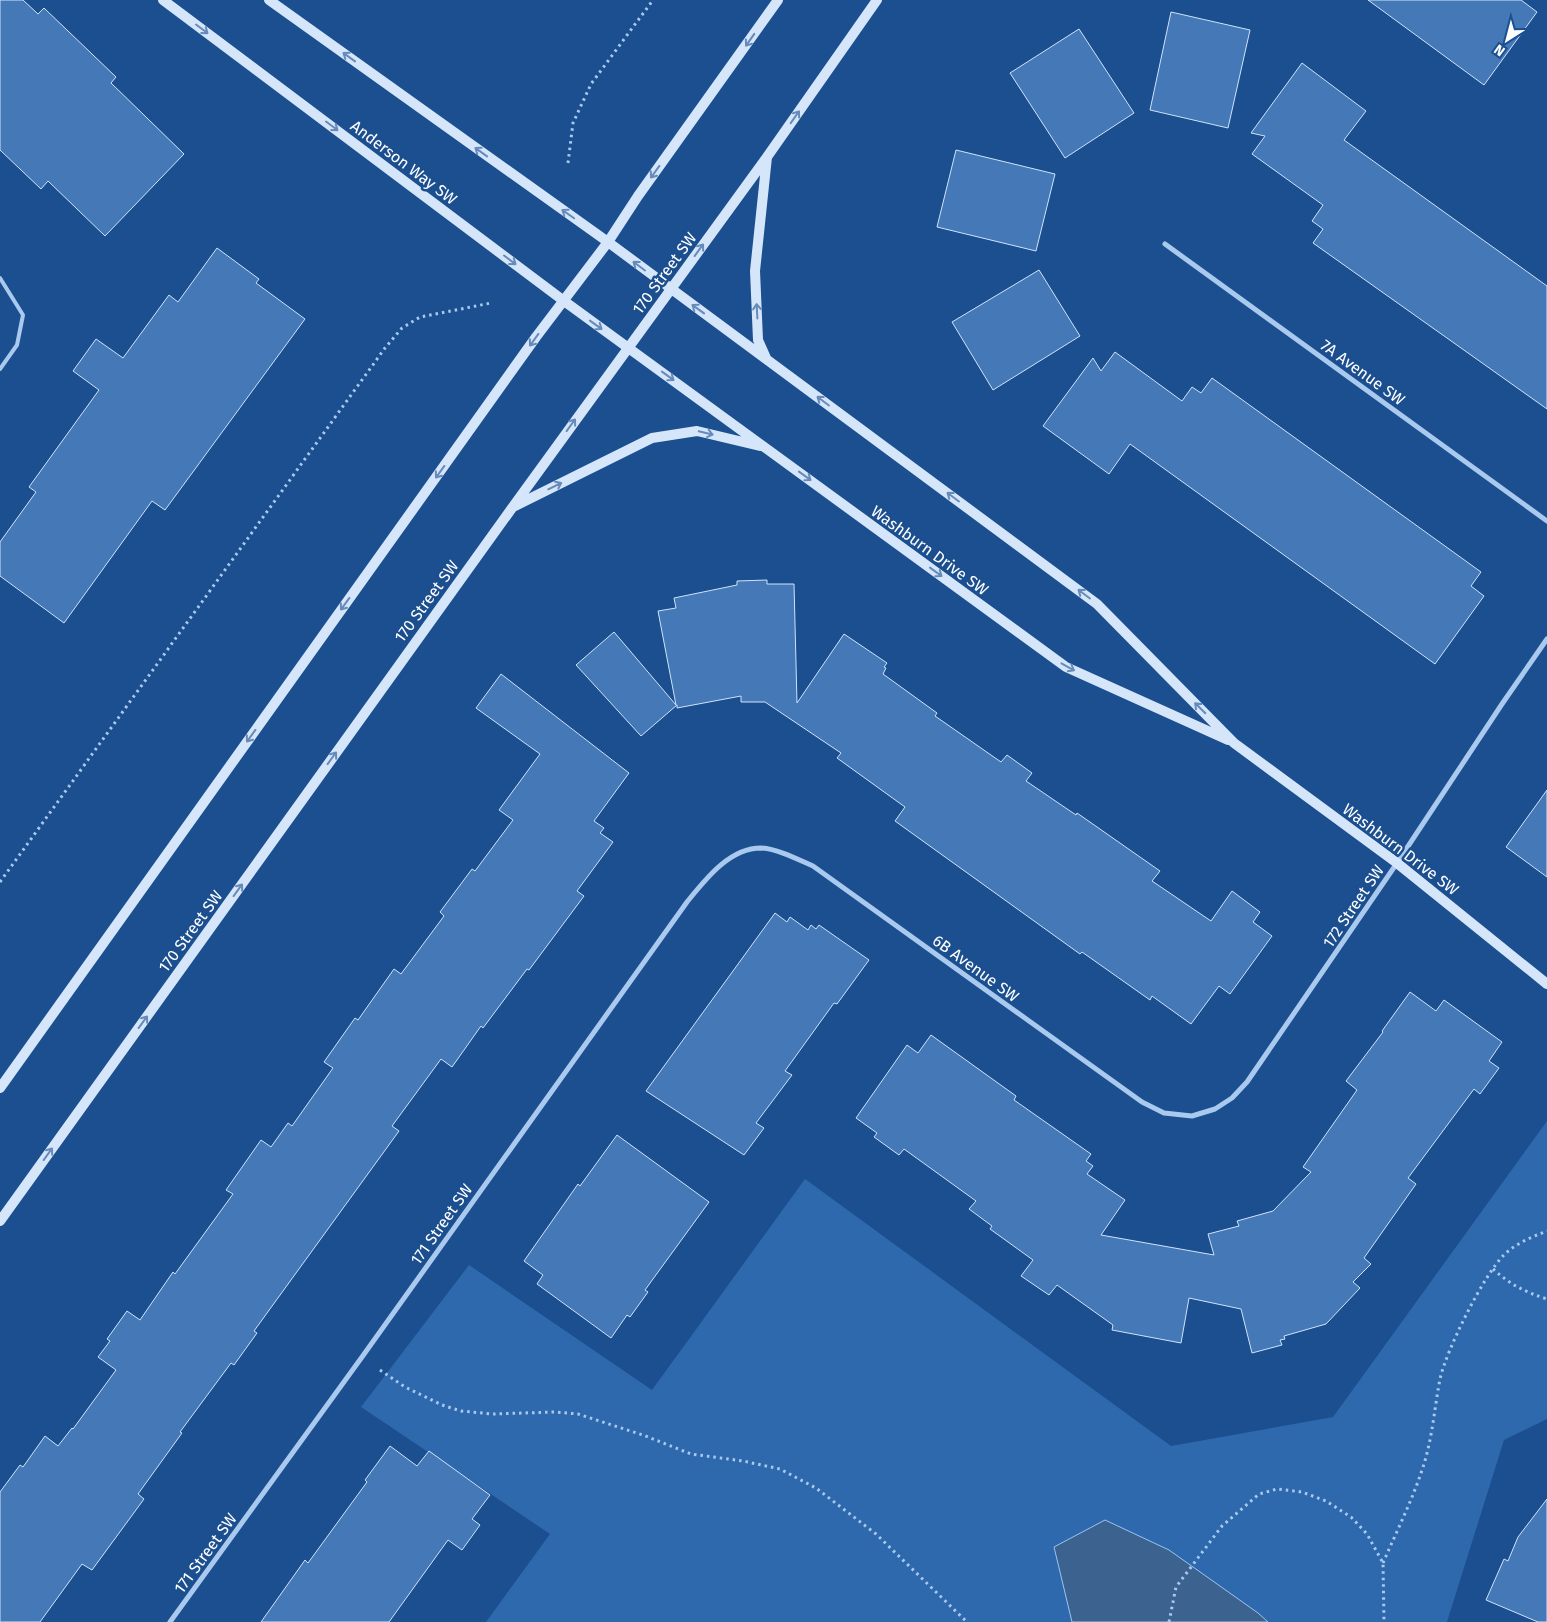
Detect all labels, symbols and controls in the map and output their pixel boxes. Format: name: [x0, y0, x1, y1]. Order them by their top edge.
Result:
north arrow: [1482, 15, 1532, 65]
one-way arrow: [195, 24, 209, 34]
one-way arrow: [745, 33, 755, 47]
text: N: [1491, 41, 1508, 60]
one-way arrow: [342, 52, 356, 62]
one-way arrow: [790, 110, 800, 124]
street label: Anderson Way SW: [347, 116, 461, 209]
one-way arrow: [325, 121, 338, 132]
one-way arrow: [474, 147, 488, 157]
one-way arrow: [650, 165, 660, 179]
one-way arrow: [561, 209, 575, 219]
street label: 170 Street SW: [628, 229, 700, 318]
one-way arrow: [694, 243, 704, 257]
one-way arrow: [503, 254, 516, 265]
one-way arrow: [633, 260, 646, 271]
one-way arrow: [692, 304, 706, 315]
one-way arrow: [752, 304, 761, 320]
one-way arrow: [589, 319, 602, 330]
one-way arrow: [529, 333, 540, 346]
street label: 7A Avenue SW: [1317, 336, 1408, 409]
one-way arrow: [660, 371, 674, 381]
one-way arrow: [817, 395, 830, 406]
one-way arrow: [566, 419, 576, 433]
one-way arrow: [697, 429, 713, 438]
one-way arrow: [435, 465, 445, 479]
one-way arrow: [798, 471, 812, 481]
one-way arrow: [547, 481, 562, 490]
one-way arrow: [947, 492, 960, 503]
street label: Washburn Drive SW: [867, 501, 992, 599]
street label: 170 Street SW: [390, 557, 462, 646]
one-way arrow: [929, 567, 943, 577]
one-way arrow: [1077, 589, 1091, 599]
one-way arrow: [340, 597, 351, 610]
one-way arrow: [1060, 663, 1074, 673]
one-way arrow: [1194, 702, 1206, 714]
one-way arrow: [246, 729, 256, 743]
one-way arrow: [327, 751, 337, 765]
street label: Washburn Drive SW: [1339, 800, 1462, 899]
street label: 172 Street SW: [1319, 861, 1388, 951]
one-way arrow: [233, 883, 243, 897]
street label: 170 Street SW: [154, 887, 226, 976]
street label: 6B Avenue SW: [929, 931, 1022, 1006]
one-way arrow: [138, 1016, 148, 1030]
one-way arrow: [43, 1147, 53, 1161]
street label: 171 Street SW: [407, 1180, 476, 1268]
street label: 171 Street SW: [170, 1510, 241, 1597]

